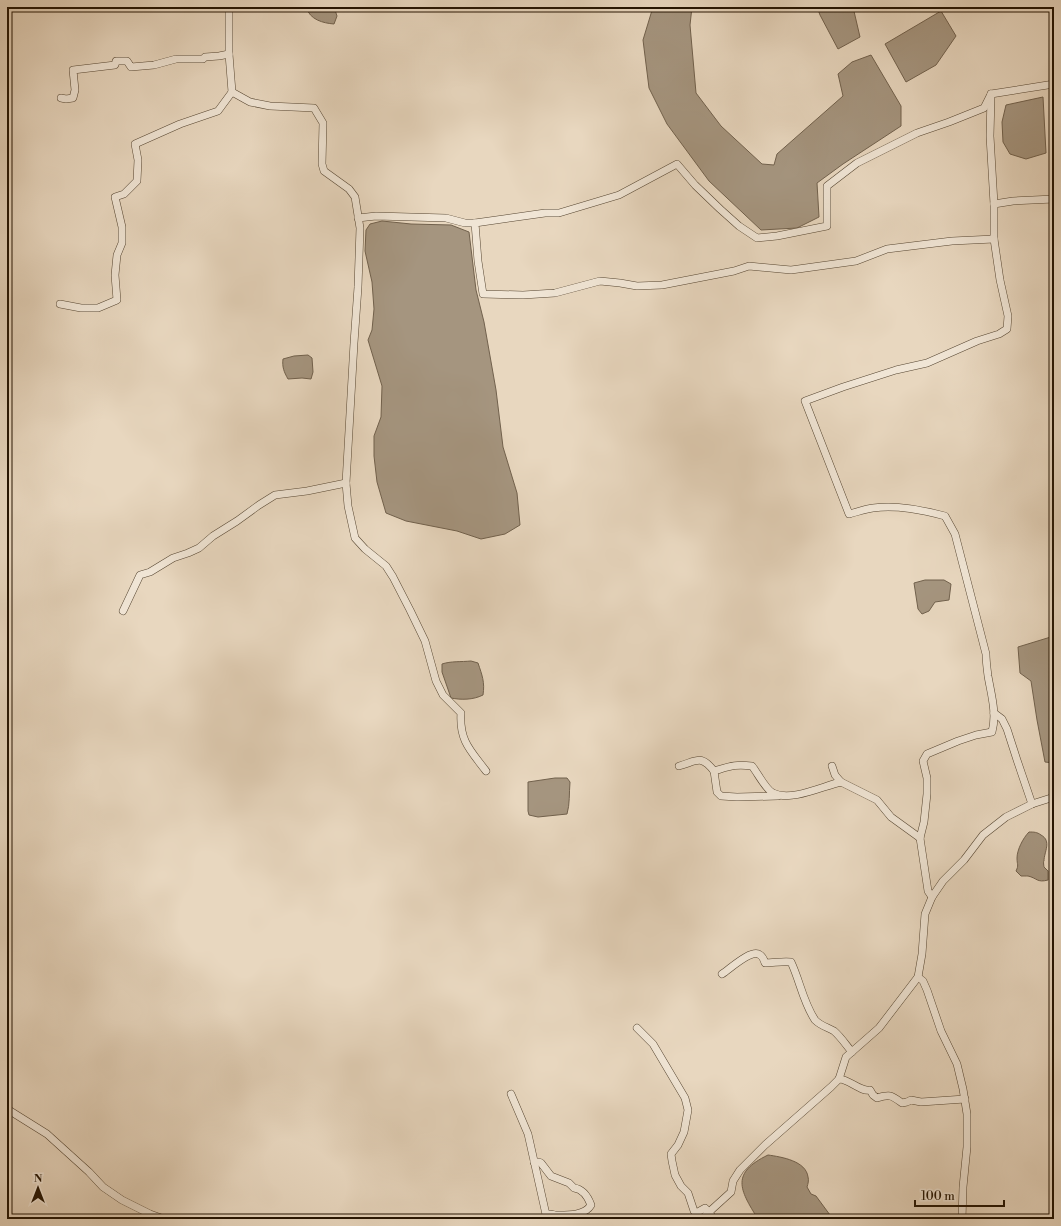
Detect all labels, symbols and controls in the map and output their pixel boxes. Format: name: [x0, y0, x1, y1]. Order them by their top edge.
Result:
north arrow: [18, 1168, 58, 1208]
text: N: [34, 1172, 43, 1186]
scale bar: [915, 1182, 1004, 1208]
text: 100 m: [921, 1189, 955, 1204]

